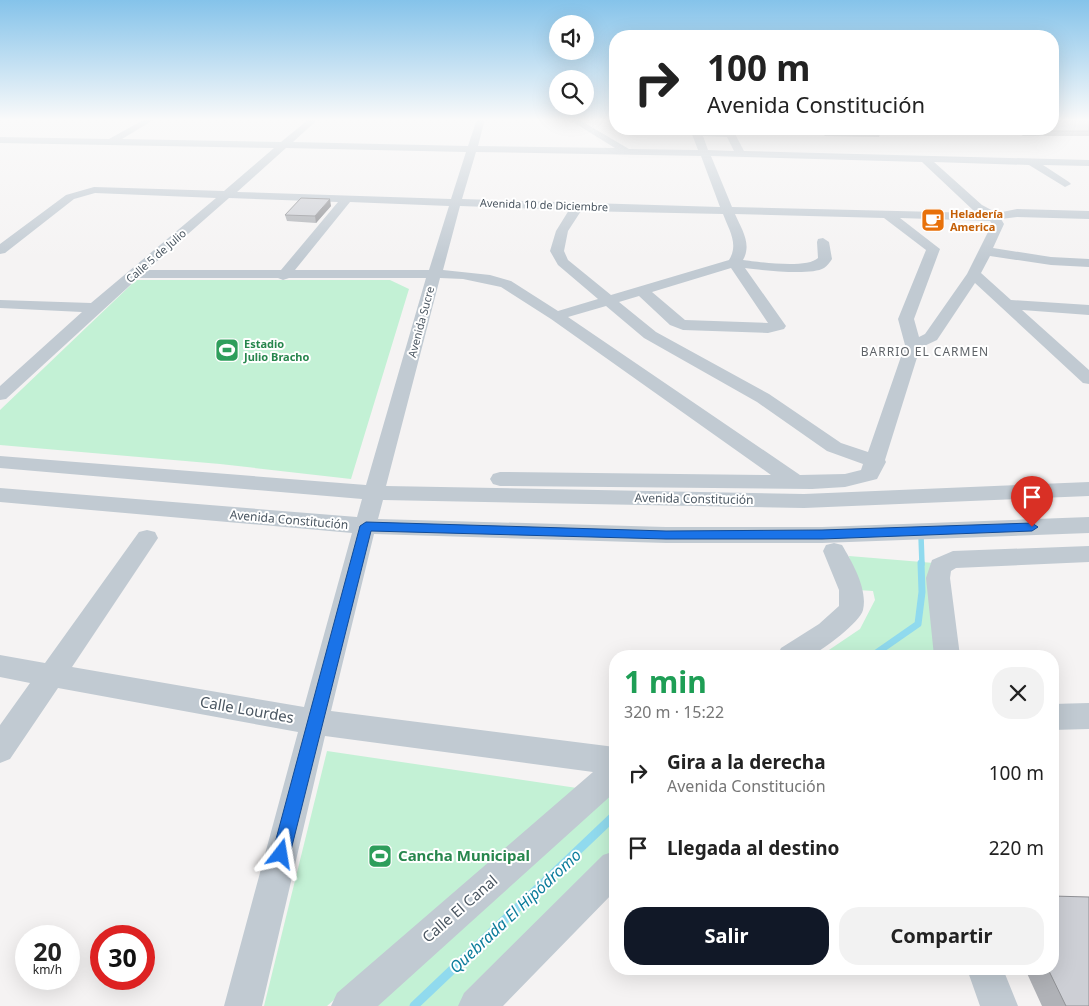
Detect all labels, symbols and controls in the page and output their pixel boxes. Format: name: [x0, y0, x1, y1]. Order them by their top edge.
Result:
map controls: [549, 15, 594, 115]
button: sound: [549, 15, 594, 60]
text: 100 m: [707, 44, 810, 91]
icon: right: [624, 50, 689, 115]
button: search: [549, 70, 594, 115]
text: Avenida Constitución: [707, 89, 925, 119]
street label: Avenida 10 de Diciembre: [480, 195, 608, 214]
place label: Heladería America: [950, 206, 1003, 234]
cafe icon: Heladería America: [920, 207, 946, 233]
street label: Calle 5 de Julio: [122, 225, 189, 286]
street label: Avenida Sucre: [404, 285, 437, 359]
place label: Estadio Julio Bracho: [243, 336, 310, 364]
sports icon: Estadio Julio Bracho: [214, 337, 240, 363]
district label: BARRIO EL CARMEN: [861, 343, 989, 360]
pin: [1011, 476, 1053, 527]
icon: arrive: [1018, 483, 1046, 511]
street label: Avenida Constitución: [634, 489, 754, 508]
street label: Avenida Constitución: [229, 506, 349, 533]
text: 1 min: [624, 661, 707, 702]
button: close: [992, 667, 1044, 719]
street label: Calle Lourdes: [199, 691, 296, 727]
text: 320 m · 15:22: [624, 701, 724, 723]
text: Gira a la derecha: [667, 749, 826, 775]
icon: right: [624, 759, 652, 787]
text: 100 m: [989, 760, 1044, 786]
text: Avenida Constitución: [667, 775, 826, 797]
position arrow: [254, 827, 306, 879]
icon: arrive: [624, 834, 652, 862]
text: Llegada al destino: [667, 835, 839, 861]
text: 220 m: [989, 835, 1044, 861]
sports icon: Cancha Municipal: [367, 843, 393, 869]
water label: Quebrada El Hipódromo: [444, 844, 586, 978]
place label: Cancha Municipal: [398, 845, 530, 865]
street label: Calle El Canal: [417, 870, 501, 946]
button: Salir: [624, 907, 829, 965]
button: Compartir: [839, 907, 1044, 965]
speed limit sign: 30: [90, 925, 155, 990]
text: 20: [33, 934, 62, 968]
text: km/h: [33, 961, 62, 978]

